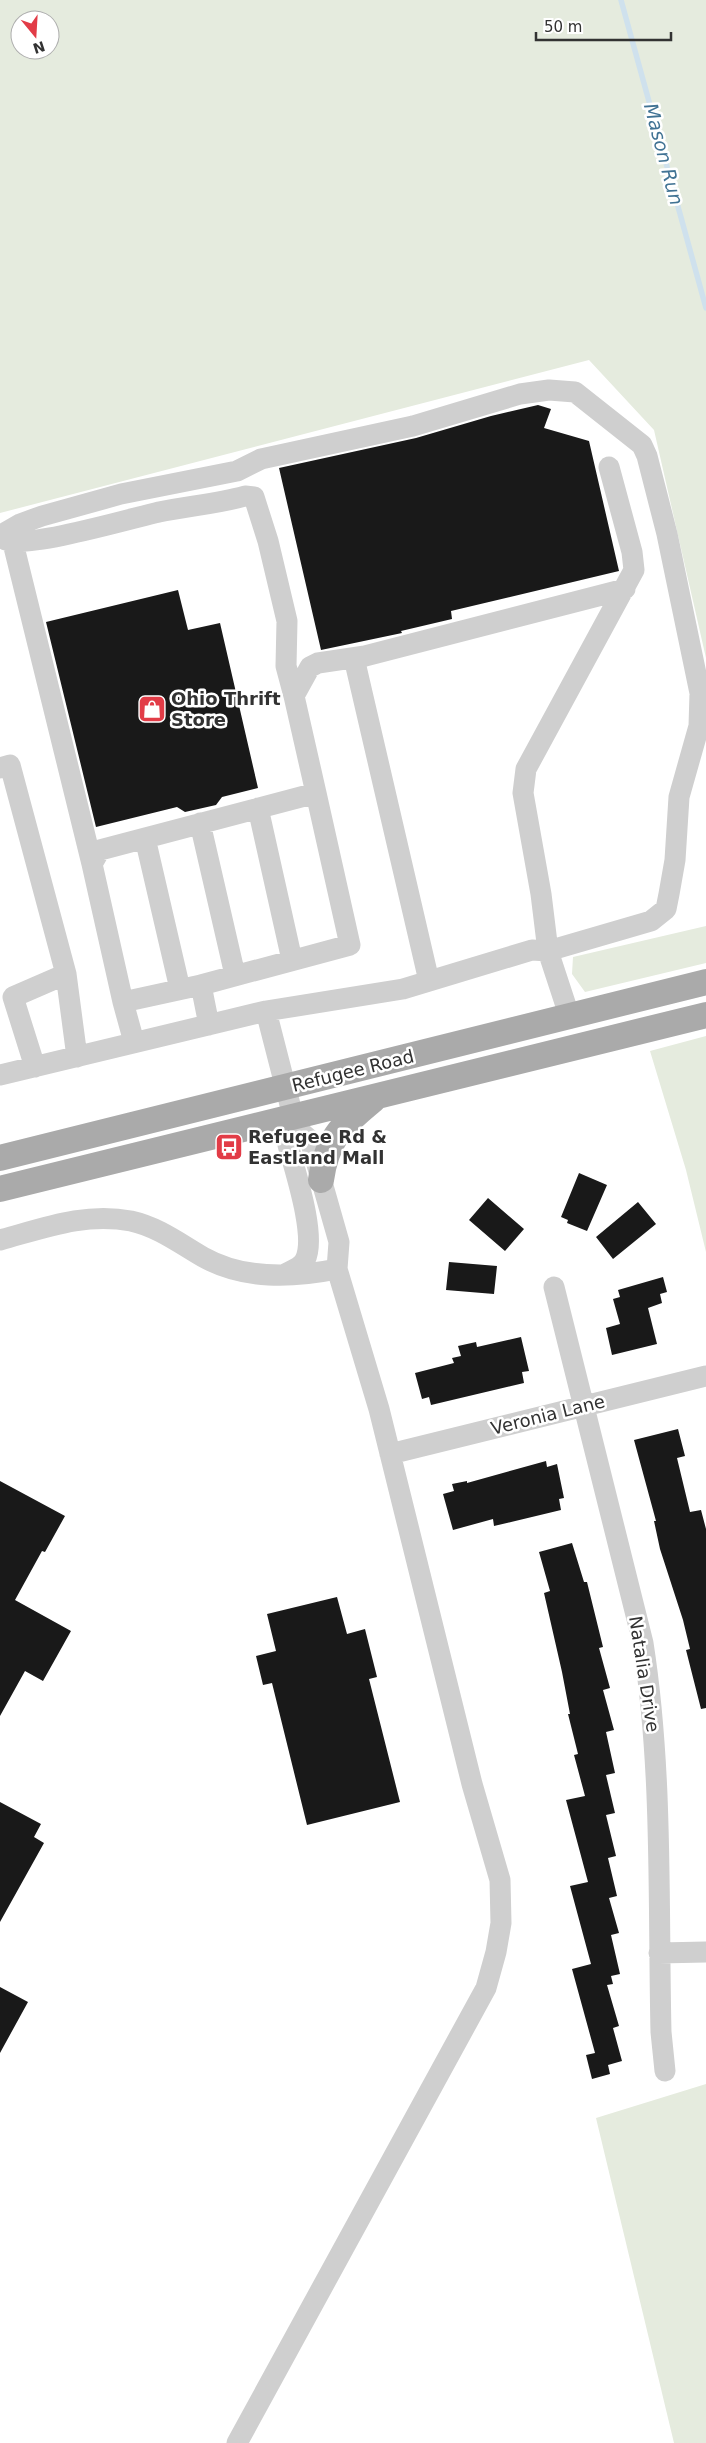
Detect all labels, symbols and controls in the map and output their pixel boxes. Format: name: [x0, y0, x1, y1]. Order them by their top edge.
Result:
north arrow: [10, 10, 60, 60]
scale bar: [536, 10, 671, 42]
text: 50 m: [544, 18, 582, 36]
text: N: [31, 38, 47, 57]
water label: Mason Run: [640, 100, 688, 208]
place label: Ohio Thrift Store: [171, 688, 281, 730]
shop icon: Ohio Thrift Store: [137, 694, 167, 724]
street label: Refugee Road: [290, 1045, 416, 1096]
place label: Refugee Rd & Eastland Mall: [248, 1126, 387, 1168]
bus stop icon: Refugee Rd & Eastland Mall: [214, 1132, 244, 1162]
street label: Veronia Lane: [489, 1390, 607, 1439]
street label: Natalia Drive: [625, 1614, 664, 1734]

